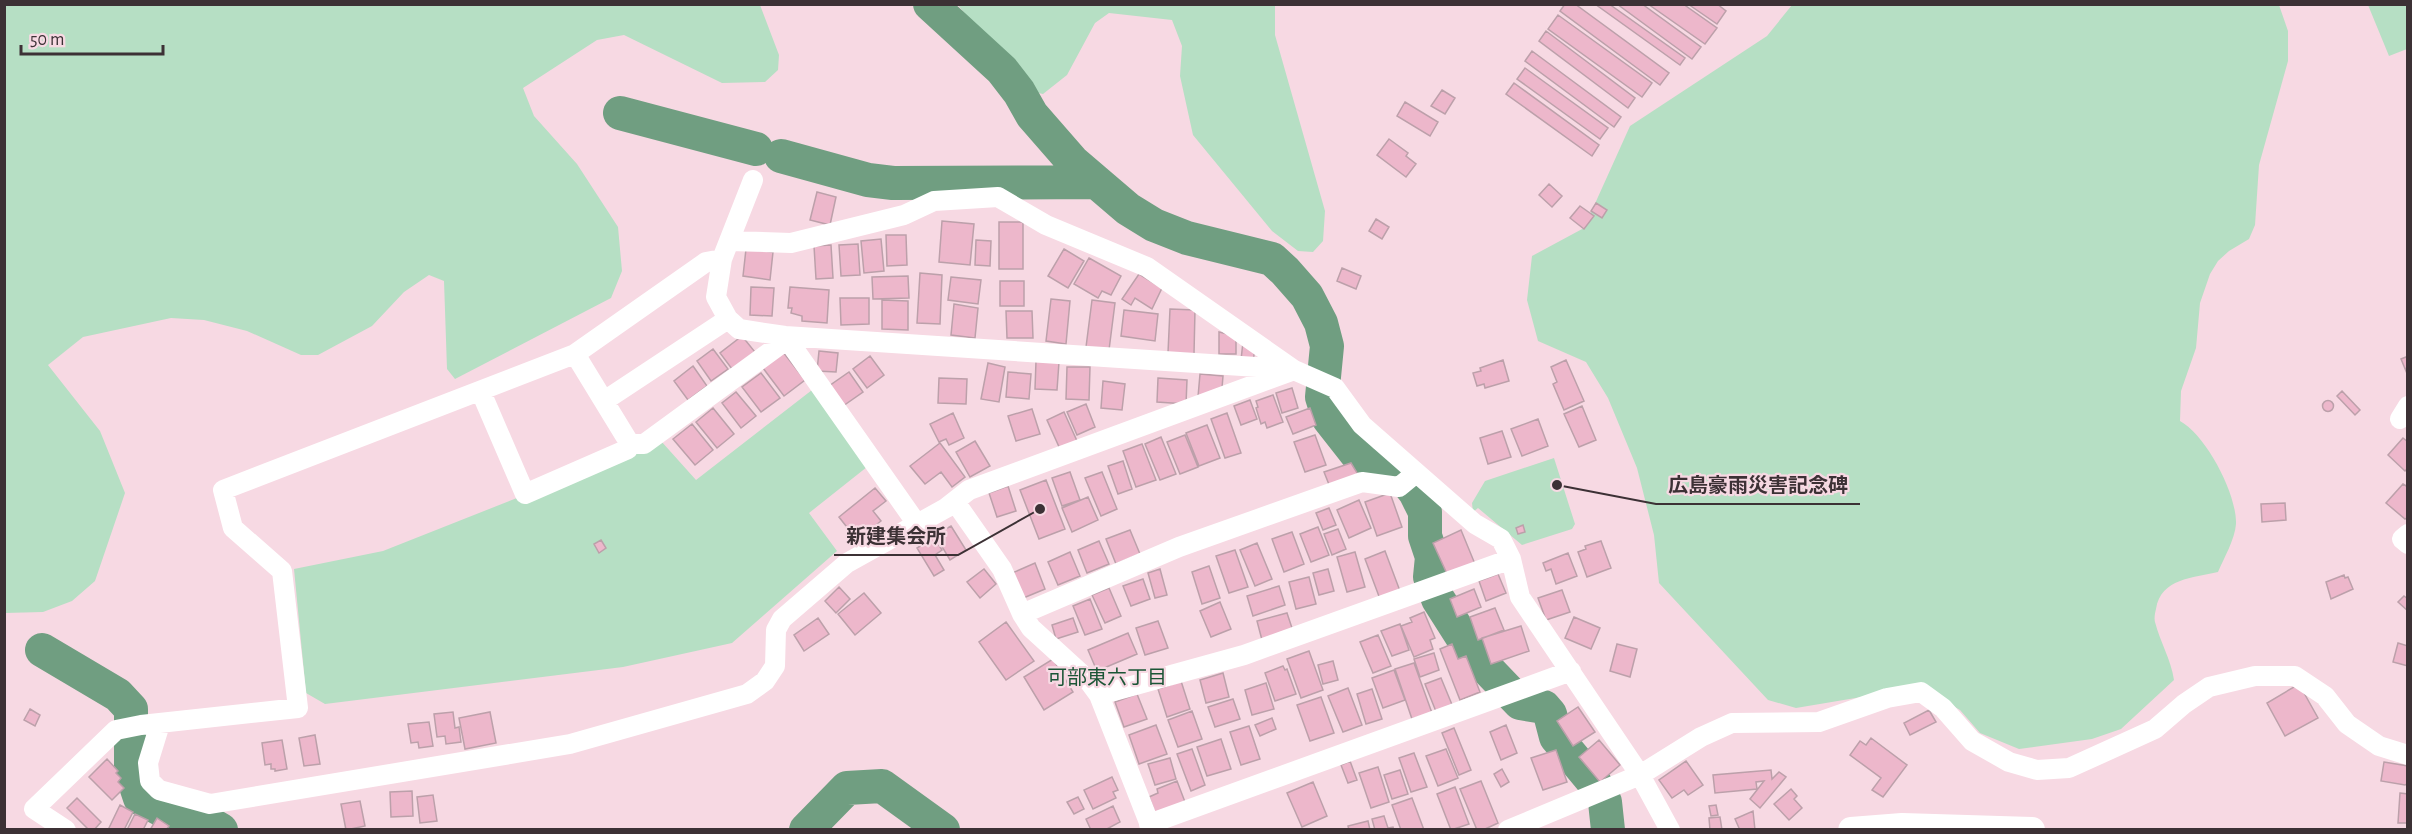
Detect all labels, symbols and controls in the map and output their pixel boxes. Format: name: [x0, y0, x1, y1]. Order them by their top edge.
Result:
scale bar: [21, 18, 164, 56]
text: 50 m: [30, 31, 64, 49]
callout: 広島豪雨災害記念碑: [1656, 466, 1860, 504]
text: 広島豪雨災害記念碑: [1668, 474, 1848, 496]
callout: 新建集会所: [834, 517, 958, 555]
text: 新建集会所: [846, 525, 946, 547]
district label: 可部東六丁目: [1047, 667, 1167, 688]

